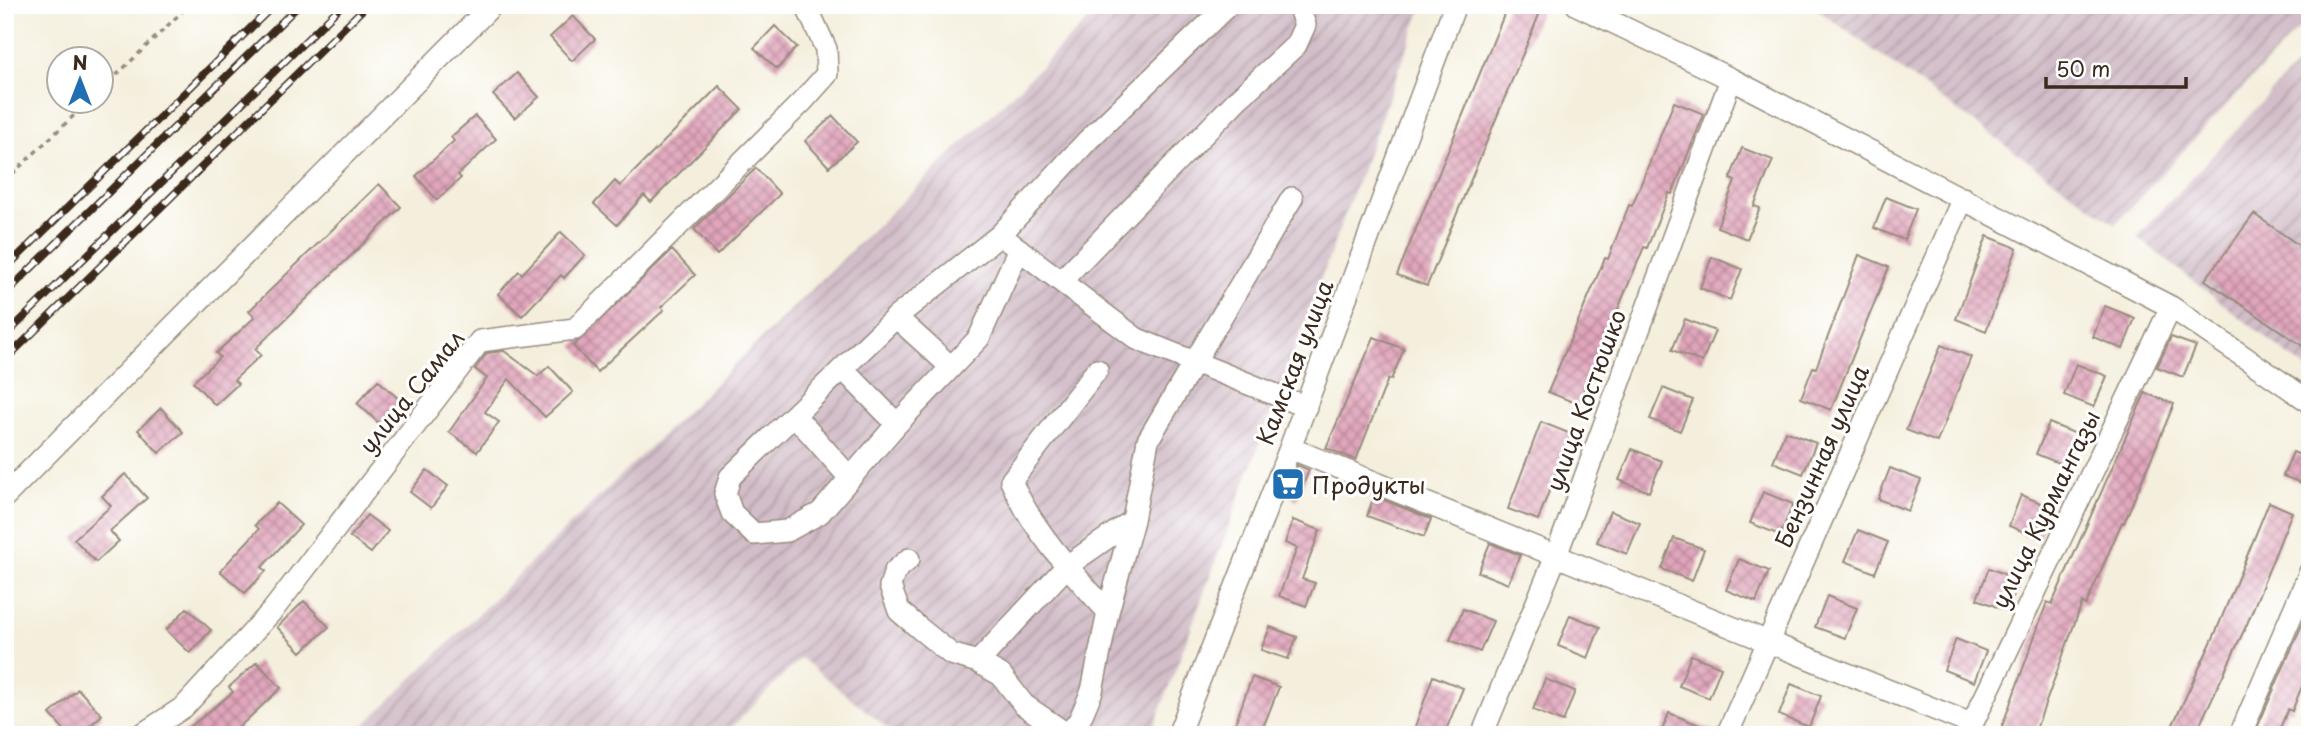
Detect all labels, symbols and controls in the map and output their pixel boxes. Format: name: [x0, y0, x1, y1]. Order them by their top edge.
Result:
north arrow: [46, 46, 116, 116]
scale bar: [2046, 46, 2186, 90]
text: N: [72, 48, 88, 76]
text: 50 m: [2056, 52, 2110, 84]
street label: Камская улица: [1246, 274, 1342, 450]
street label: улица Костюшко: [1536, 304, 1634, 496]
street label: улица Самал: [350, 321, 472, 461]
street label: Бензинная улица: [1765, 359, 1877, 553]
street label: улица Курмангазы: [1982, 404, 2108, 614]
supermarket icon: Продукты: [1269, 465, 1307, 503]
place label: Продукты: [1312, 467, 1426, 502]

